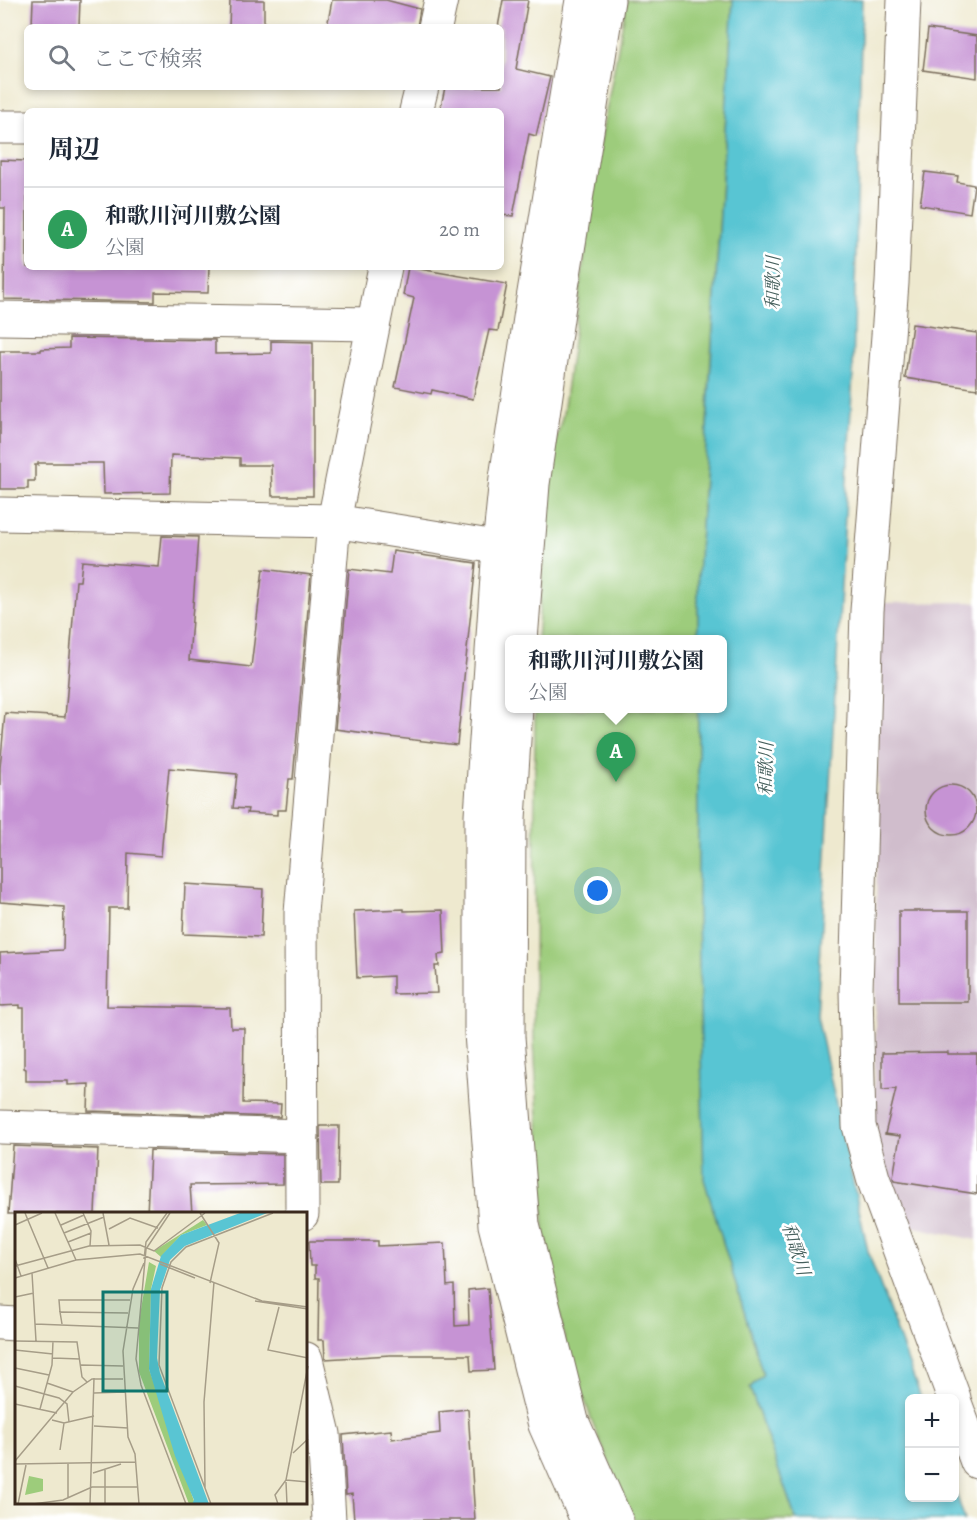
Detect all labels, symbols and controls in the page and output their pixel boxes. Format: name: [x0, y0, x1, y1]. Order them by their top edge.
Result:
search box: [24, 24, 504, 90]
icon: search: [45, 41, 78, 74]
text: ここで検索: [93, 44, 203, 74]
text: 周辺: [48, 132, 100, 167]
text: 和歌川河川敷公園: [105, 201, 281, 231]
text: A: [61, 216, 74, 243]
text: 20 m: [439, 216, 480, 243]
text: 公園: [105, 234, 145, 261]
water label: 和歌川: [761, 254, 786, 310]
popup: [505, 635, 727, 713]
text: 和歌川河川敷公園: [528, 646, 704, 676]
text: 公園: [528, 679, 568, 706]
pin: A: [596, 732, 636, 782]
water label: 和歌川: [754, 740, 779, 796]
your location: [583, 876, 612, 905]
inset map: [15, 1212, 308, 1505]
water label: 和歌川: [776, 1220, 816, 1280]
map controls: [905, 1394, 959, 1502]
button: +: [905, 1394, 959, 1448]
button: −: [905, 1448, 959, 1502]

